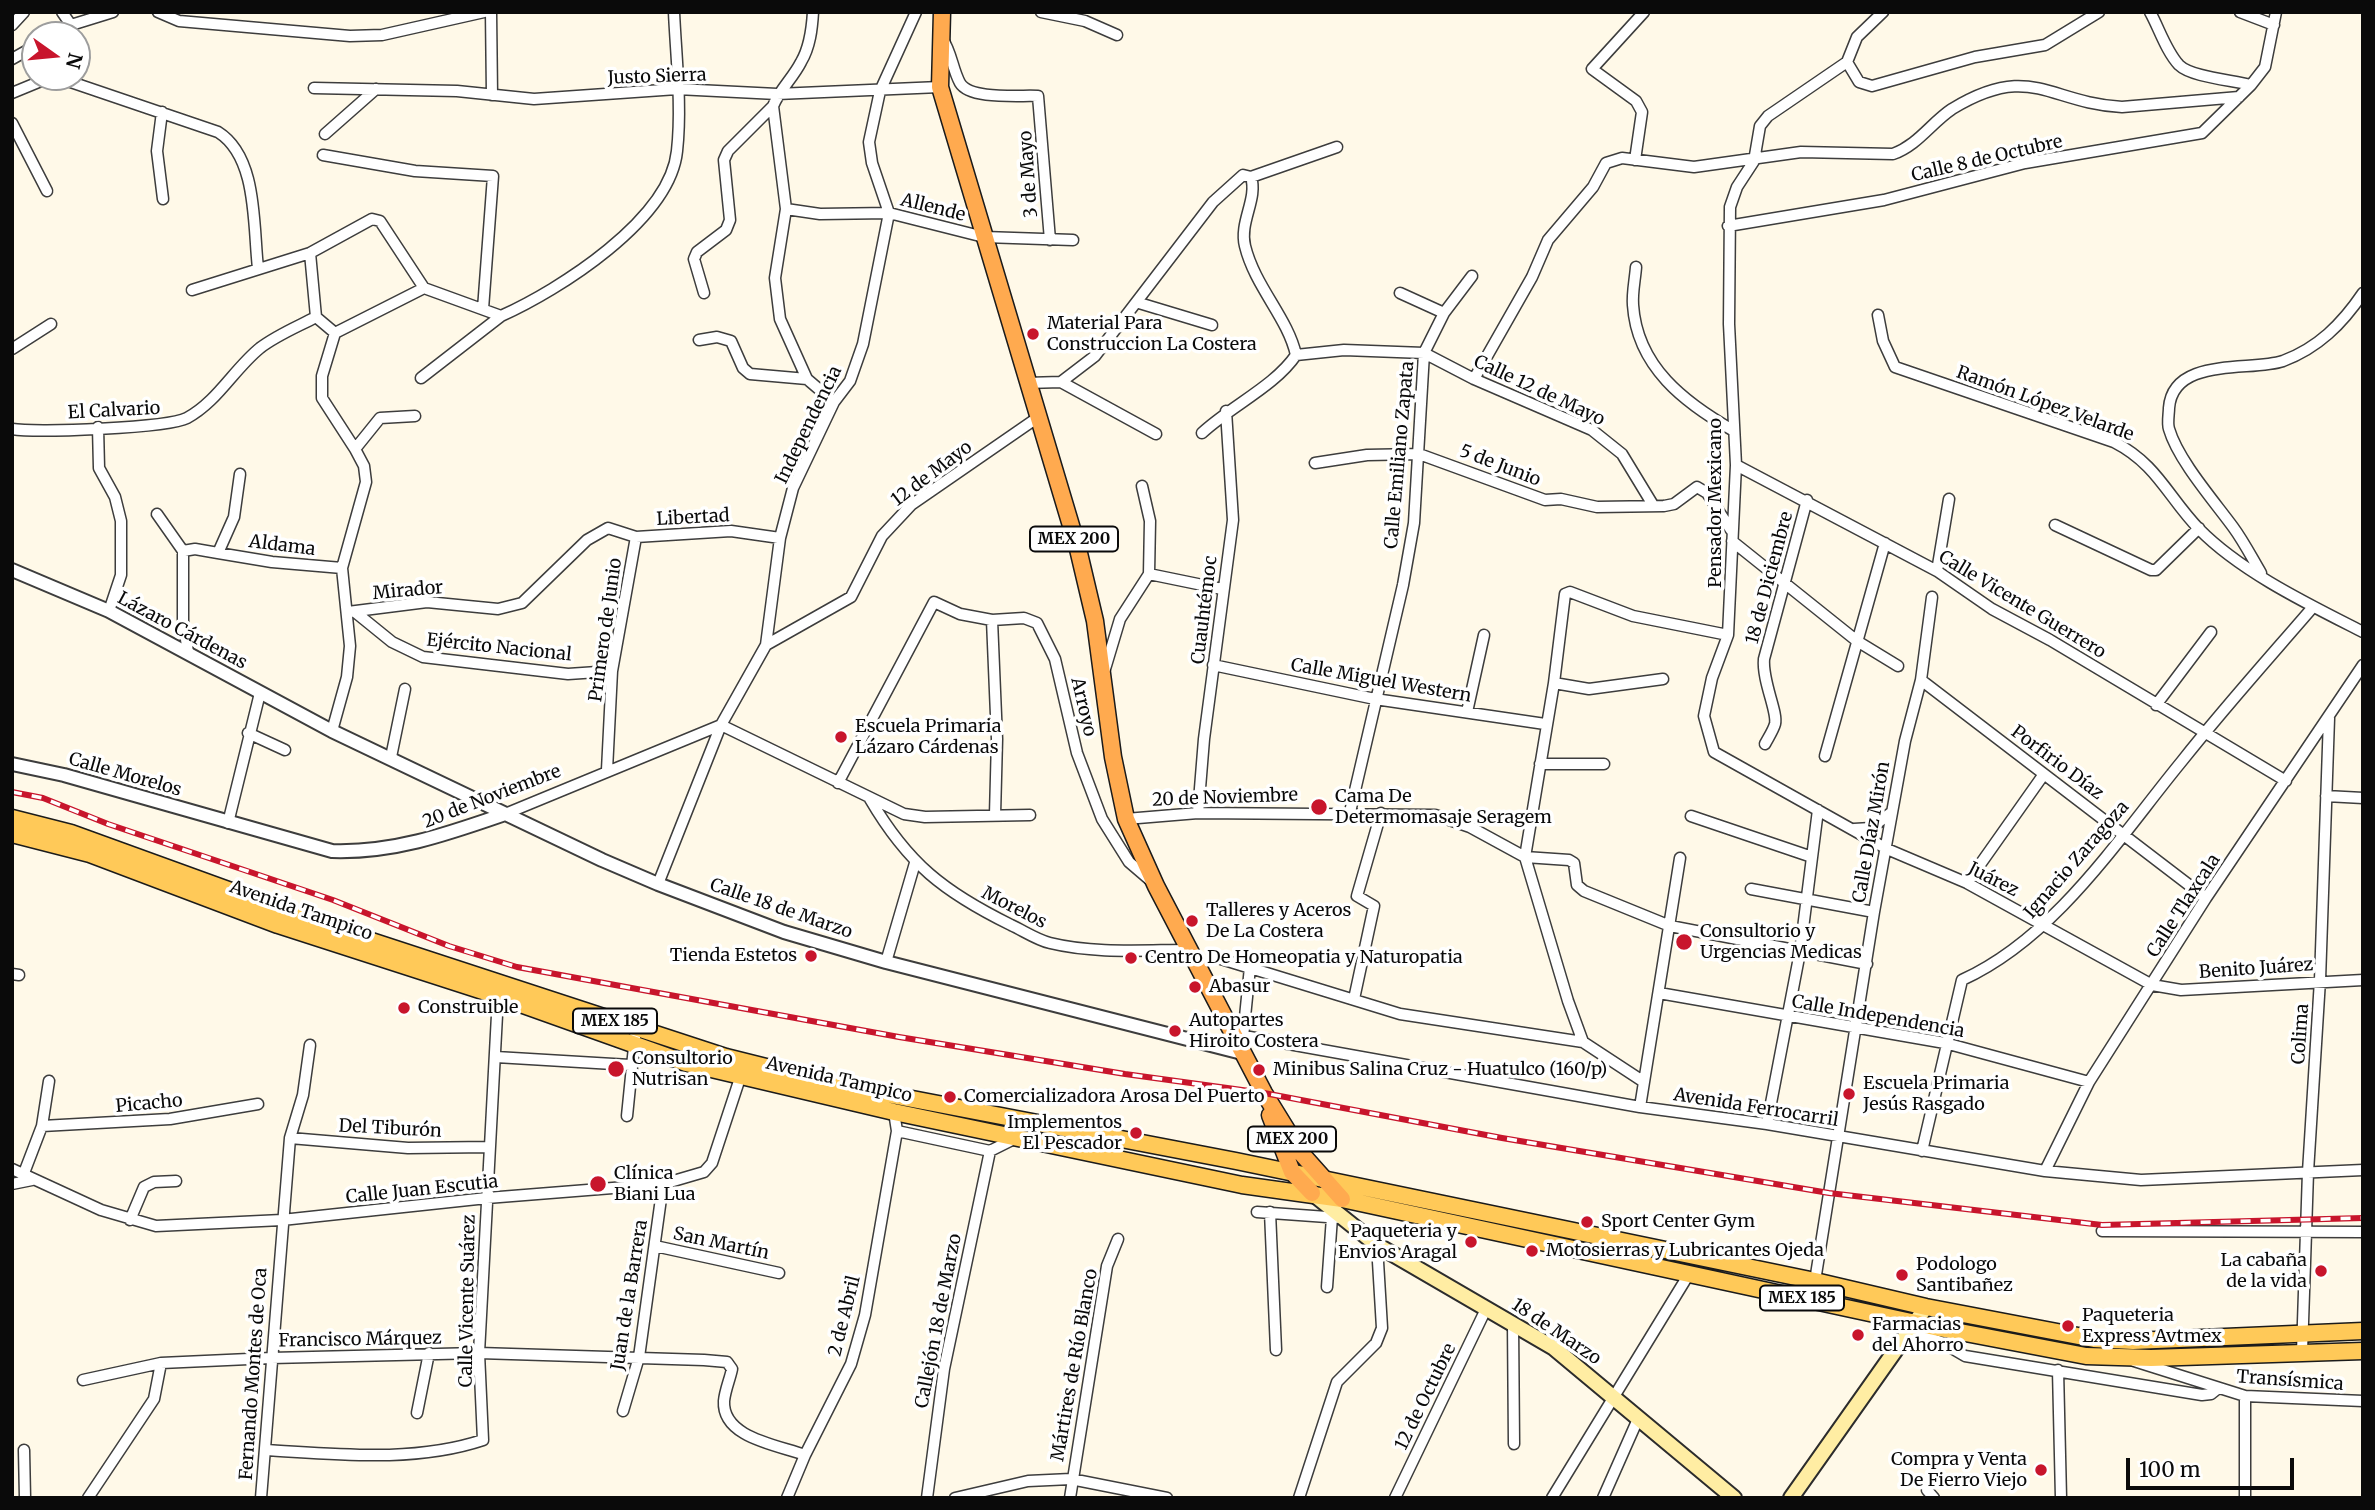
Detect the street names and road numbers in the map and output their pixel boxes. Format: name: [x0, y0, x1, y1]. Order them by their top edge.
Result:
street label: Justo Sierra: [607, 64, 707, 90]
street label: 3 de Mayo: [1015, 130, 1043, 218]
street label: Calle 8 de Octubre: [1909, 131, 2065, 187]
street label: Allende: [898, 190, 968, 226]
street label: Calle 12 de Mayo: [1470, 351, 1608, 431]
street label: Calle Emiliano Zapata: [1381, 360, 1419, 550]
street label: Ramón López Velarde: [1953, 362, 2137, 446]
street label: Independencia: [771, 363, 847, 487]
street label: El Calvario: [67, 398, 161, 424]
street label: Pensador Mexicano: [1705, 418, 1727, 588]
street label: 12 de Mayo: [887, 437, 977, 511]
street label: 5 de Junio: [1457, 441, 1543, 491]
street label: Libertad: [656, 505, 730, 531]
street label: 18 de Diciembre: [1742, 509, 1798, 647]
road number: MEX 200: [1030, 526, 1118, 552]
street label: Aldama: [248, 531, 316, 561]
street label: Calle Vicente Guerrero: [1934, 546, 2110, 664]
street label: Cuauhtémoc: [1188, 555, 1222, 665]
street label: Primero de Junio: [585, 557, 627, 703]
street label: Mirador: [372, 577, 444, 605]
street label: Lázaro Cárdenas: [114, 588, 250, 674]
street label: Ejército Nacional: [425, 630, 573, 666]
street label: Calle Miguel Western: [1289, 654, 1473, 708]
street label: Arroyo: [1066, 676, 1100, 738]
street label: Porfirio Díaz: [2007, 721, 2107, 805]
street label: Calle Morelos: [66, 749, 184, 801]
street label: Calle Díaz Mirón: [1849, 760, 1895, 904]
street label: 20 de Noviembre: [420, 761, 564, 833]
street label: 20 de Noviembre: [1152, 785, 1298, 811]
street label: Ignacio Zaragoza: [2020, 797, 2134, 923]
street label: Calle Tlaxcala: [2143, 850, 2225, 962]
street label: Juárez: [1964, 858, 2022, 902]
street label: Calle 18 de Marzo: [707, 874, 855, 944]
street label: Avenida Tampico: [227, 877, 375, 945]
street label: Morelos: [978, 882, 1050, 934]
street label: Benito Juárez: [2198, 954, 2314, 984]
street label: Calle Independencia: [1790, 991, 1966, 1043]
street label: Colima: [2288, 1003, 2314, 1065]
road number: MEX 185: [573, 1009, 657, 1034]
street label: Avenida Tampico: [764, 1053, 914, 1107]
street label: Avenida Ferrocarril: [1672, 1084, 1840, 1132]
street label: Picacho: [115, 1090, 183, 1118]
street label: Del Tiburón: [338, 1116, 442, 1142]
road number: MEX 200: [1248, 1126, 1336, 1152]
street label: Calle Juan Escutia: [345, 1171, 499, 1209]
street label: Calle Vicente Suárez: [456, 1215, 480, 1387]
street label: Juan de la Barrera: [607, 1218, 653, 1372]
street label: San Martín: [671, 1223, 771, 1265]
street label: Callejón 18 de Marzo: [911, 1232, 967, 1410]
street label: Fernando Montes de Oca: [236, 1267, 272, 1481]
street label: Mártires de Río Blanco: [1047, 1267, 1103, 1463]
street label: 2 de Abril: [825, 1273, 865, 1359]
road number: MEX 185: [1760, 1286, 1844, 1310]
street label: 18 de Marzo: [1507, 1294, 1605, 1370]
street label: Francisco Márquez: [278, 1328, 442, 1352]
street label: 12 de Octubre: [1391, 1340, 1461, 1454]
street label: Transísmica: [2236, 1366, 2344, 1396]

